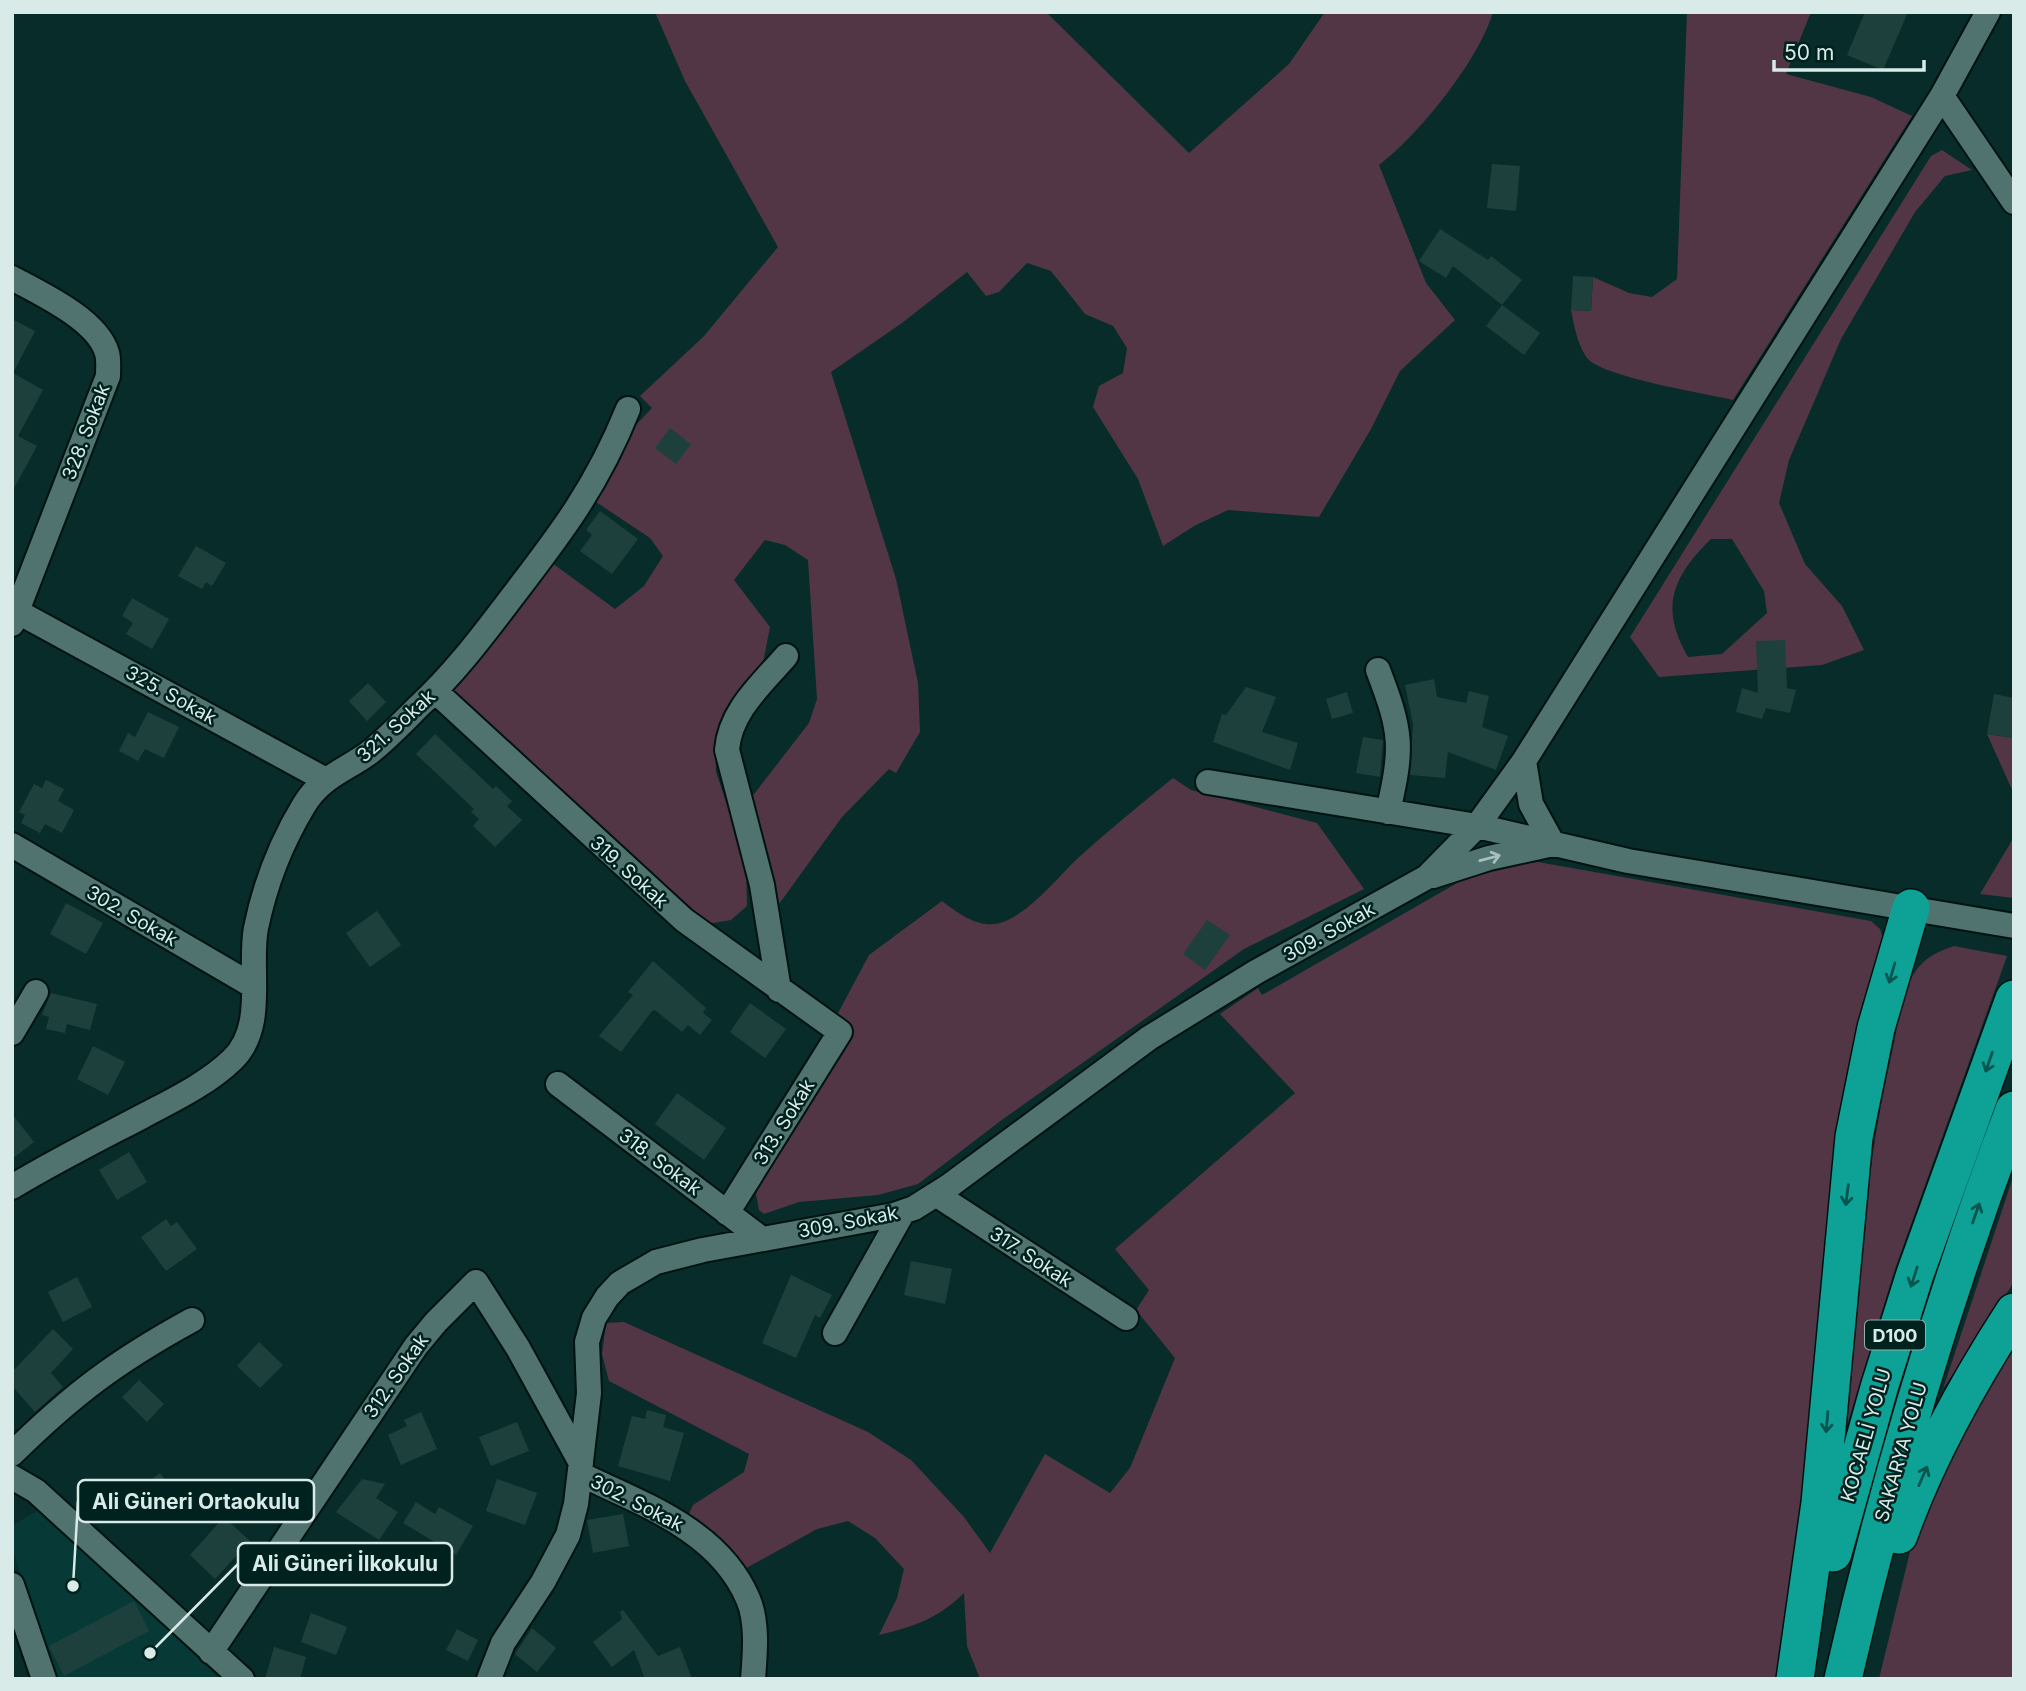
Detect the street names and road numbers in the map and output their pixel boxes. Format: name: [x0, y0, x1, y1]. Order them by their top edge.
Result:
street label: 328. Sokak: [57, 380, 115, 483]
street label: 325. Sokak: [122, 661, 221, 730]
street label: 321. Sokak: [352, 685, 440, 767]
street label: 319. Sokak: [585, 831, 673, 913]
street label: 302. Sokak: [82, 881, 182, 952]
street label: 309. Sokak: [1279, 897, 1379, 967]
street label: 313. Sokak: [749, 1074, 820, 1169]
street label: 318. Sokak: [614, 1124, 706, 1201]
street label: 309. Sokak: [796, 1201, 900, 1243]
street label: 317. Sokak: [985, 1222, 1077, 1292]
road number: D100: [1865, 1320, 1925, 1350]
street label: 312. Sokak: [359, 1329, 434, 1422]
street label: KOCAELİ YOLU: [1836, 1366, 1896, 1504]
street label: SAKARYA YOLU: [1870, 1379, 1932, 1525]
street label: 302. Sokak: [587, 1470, 688, 1536]

